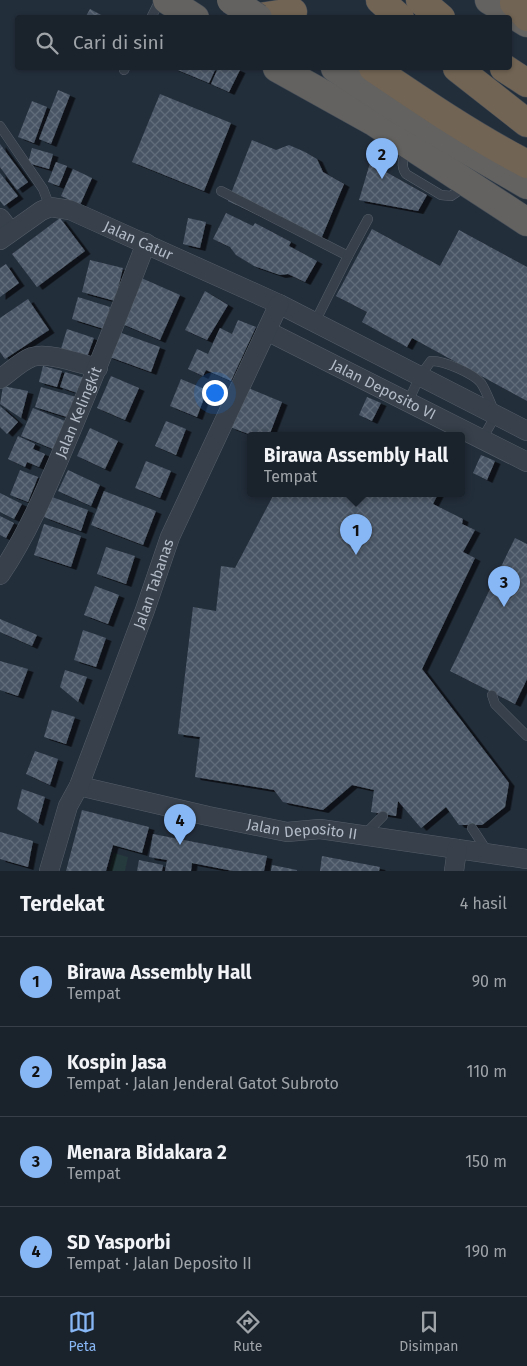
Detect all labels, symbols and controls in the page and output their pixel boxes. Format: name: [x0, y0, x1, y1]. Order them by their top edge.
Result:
search box: [15, 15, 512, 70]
icon: search: [33, 29, 61, 57]
text: Cari di sini: [73, 31, 164, 54]
pin: 2: [366, 138, 398, 179]
street label: Jalan Catur: [101, 217, 176, 264]
street label: Jalan Deposito VI: [328, 355, 439, 423]
street label: Jalan Kelingkit: [52, 364, 106, 461]
your location: [202, 380, 228, 406]
popup: [247, 432, 465, 497]
text: Birawa Assembly Hall: [264, 444, 448, 467]
text: Tempat: [264, 467, 317, 486]
pin: 1: [340, 514, 372, 555]
street label: Jalan Tabanas: [130, 537, 178, 631]
pin: 3: [488, 566, 520, 607]
pin: 4: [164, 804, 196, 845]
street label: Jalan Deposito II: [245, 815, 358, 843]
text: Terdekat: [20, 891, 105, 917]
text: 4 hasil: [460, 894, 507, 913]
text: Birawa Assembly Hall: [67, 961, 252, 984]
text: 1: [32, 972, 40, 991]
text: 90 m: [472, 972, 507, 991]
text: Tempat: [67, 984, 121, 1003]
text: Kospin Jasa: [67, 1051, 167, 1074]
text: 2: [32, 1062, 40, 1081]
text: 110 m: [466, 1062, 507, 1081]
text: Tempat · Jalan Jenderal Gatot Subroto: [67, 1074, 339, 1093]
text: Menara Bidakara 2: [67, 1141, 227, 1164]
text: 3: [32, 1152, 40, 1171]
text: 150 m: [465, 1152, 507, 1171]
text: Tempat: [67, 1164, 121, 1183]
text: SD Yasporbi: [67, 1231, 171, 1254]
text: 4: [31, 1242, 41, 1261]
text: 190 m: [465, 1242, 507, 1261]
text: Tempat · Jalan Deposito II: [67, 1254, 252, 1273]
tab: Peta: [68, 1308, 96, 1355]
tab: Rute: [233, 1308, 262, 1355]
tab: Disimpan: [399, 1308, 459, 1355]

